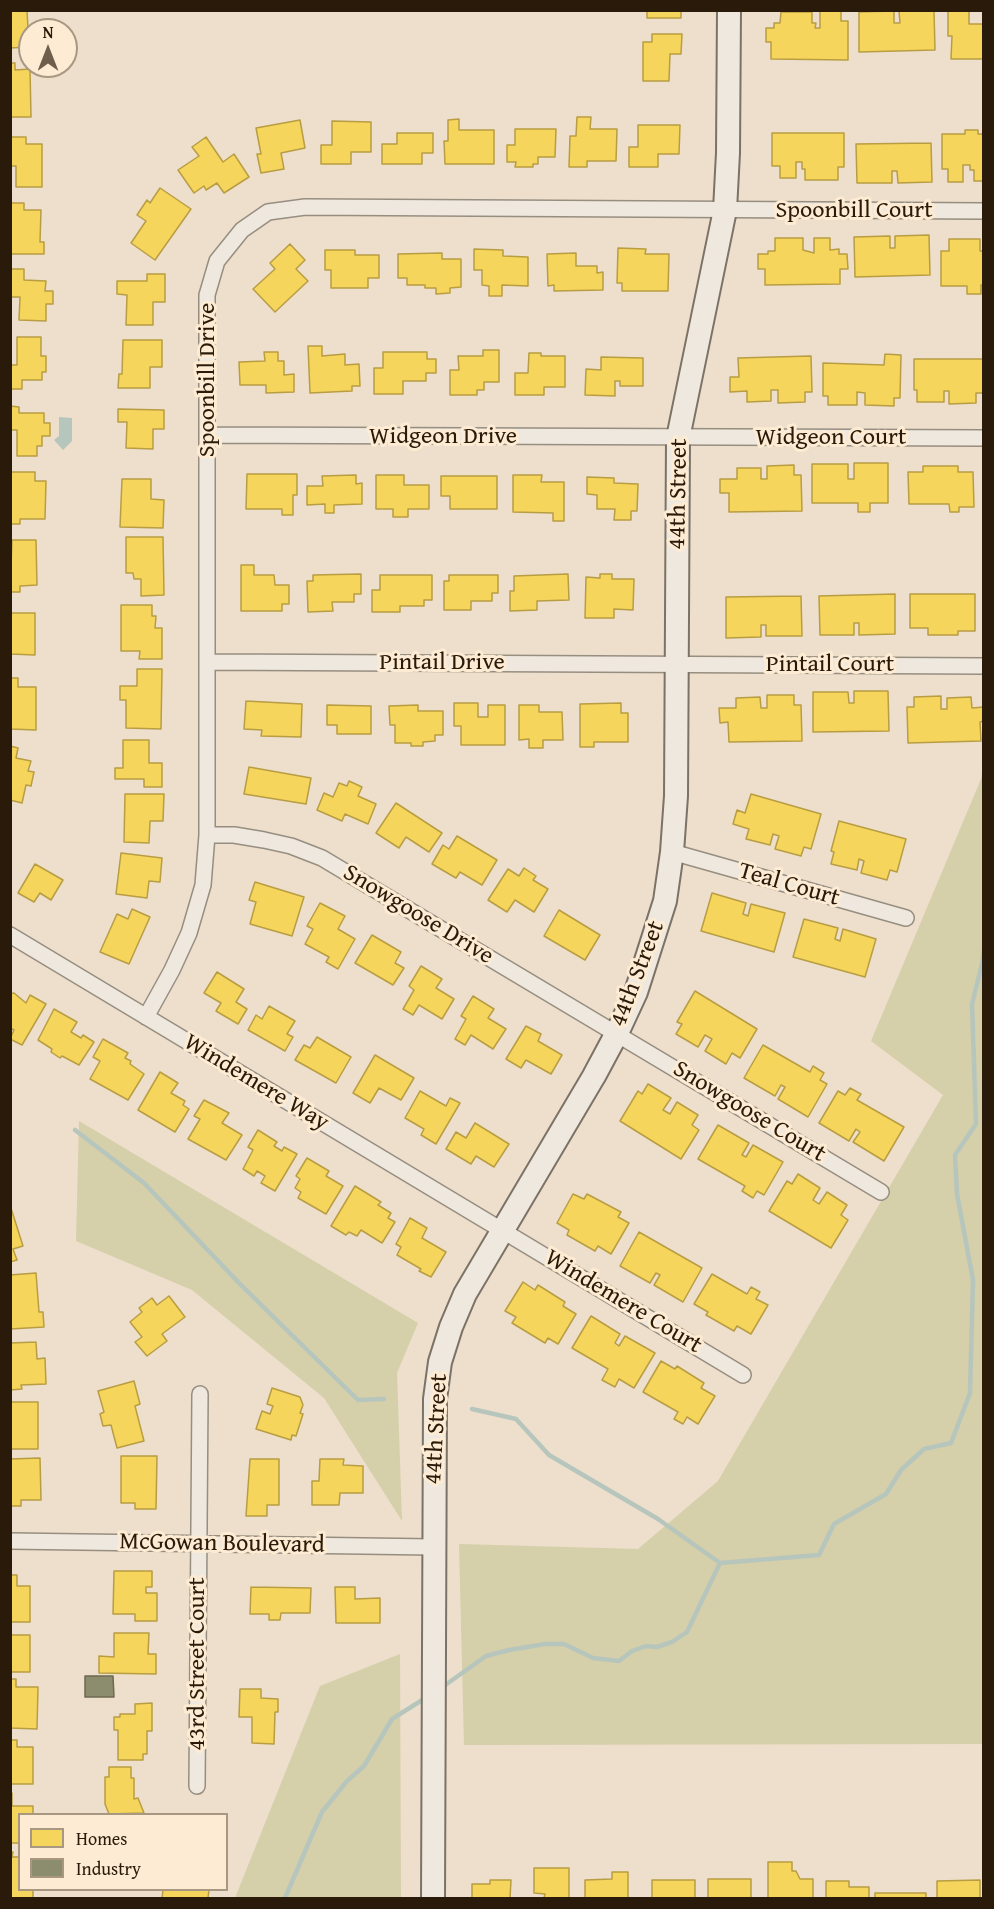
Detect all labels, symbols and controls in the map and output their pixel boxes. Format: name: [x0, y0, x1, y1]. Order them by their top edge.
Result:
north arrow: [18, 18, 78, 78]
text: N: [43, 20, 53, 44]
street label: Spoonbill Court: [775, 197, 933, 225]
street label: Spoonbill Drive: [194, 303, 222, 457]
street label: Widgeon Drive: [369, 423, 517, 451]
street label: Widgeon Court: [756, 424, 906, 452]
street label: 44th Street: [664, 438, 694, 550]
street label: Pintail Drive: [379, 649, 505, 677]
street label: Pintail Court: [766, 651, 894, 679]
street label: Teal Court: [735, 857, 843, 913]
street label: Snowgoose Drive: [338, 859, 498, 971]
street label: 44th Street: [605, 917, 671, 1031]
street label: Windemere Way: [178, 1028, 334, 1138]
street label: Snowgoose Court: [667, 1055, 831, 1169]
street label: Windemere Court: [539, 1244, 707, 1360]
street label: 44th Street: [420, 1373, 454, 1485]
street label: McGowan Boulevard: [119, 1528, 325, 1560]
street label: 43rd Street Court: [184, 1577, 212, 1751]
legend: [18, 1813, 228, 1891]
text: Homes: [76, 1825, 127, 1852]
text: Industry: [76, 1855, 141, 1882]

